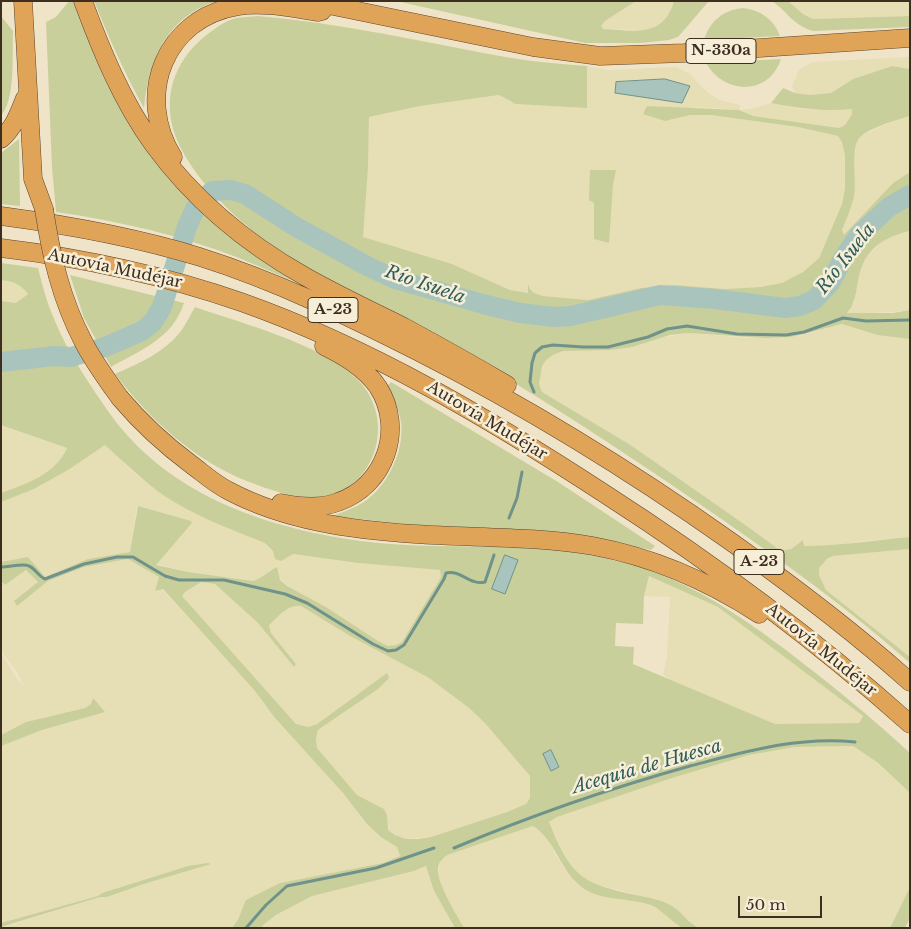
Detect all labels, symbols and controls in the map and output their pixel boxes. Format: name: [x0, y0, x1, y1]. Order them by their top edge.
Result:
road number: N-330a: [686, 38, 756, 64]
water label: Río Isuela: [812, 220, 880, 298]
street label: Autovía Mudéjar: [46, 245, 184, 293]
water label: Río Isuela: [382, 261, 468, 309]
road number: A-23: [308, 298, 358, 322]
street label: Autovía Mudéjar: [423, 378, 551, 464]
road number: A-23: [734, 550, 784, 574]
street label: Autovía Mudéjar: [762, 599, 880, 701]
water label: Acequia de Huesca: [570, 735, 724, 799]
scale bar: [741, 886, 825, 918]
text: 50 m: [746, 895, 786, 914]

